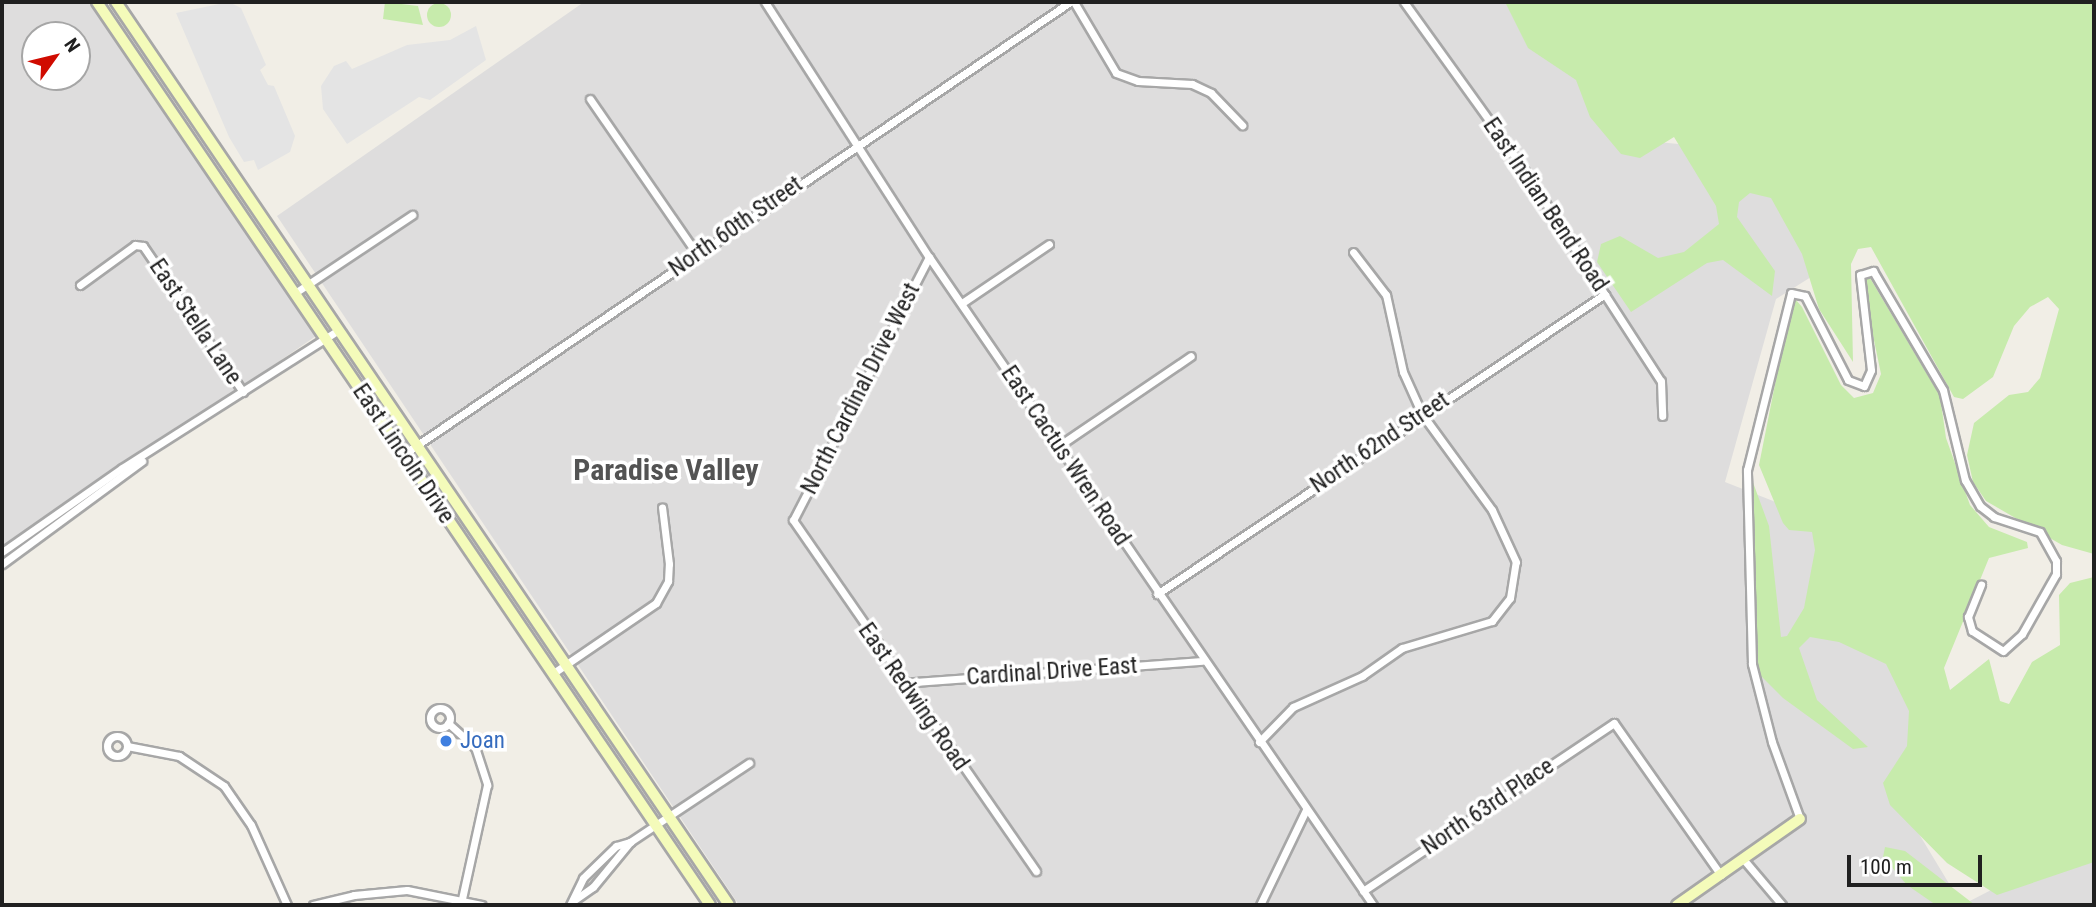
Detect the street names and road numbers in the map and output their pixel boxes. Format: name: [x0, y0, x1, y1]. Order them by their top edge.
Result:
street label: East Indian Bend Road: [1477, 113, 1613, 297]
street label: North 60th Street: [664, 171, 808, 283]
street label: East Stella Lane: [143, 254, 247, 390]
street label: North Cardinal Drive West: [796, 279, 926, 499]
street label: East Cactus Wren Road: [995, 361, 1135, 551]
street label: East Lincoln Drive: [346, 379, 460, 529]
street label: North 62nd Street: [1306, 387, 1454, 499]
street label: East Redwing Road: [852, 618, 974, 776]
street label: Cardinal Drive East: [966, 652, 1138, 692]
street label: North 63rd Place: [1417, 753, 1559, 861]

